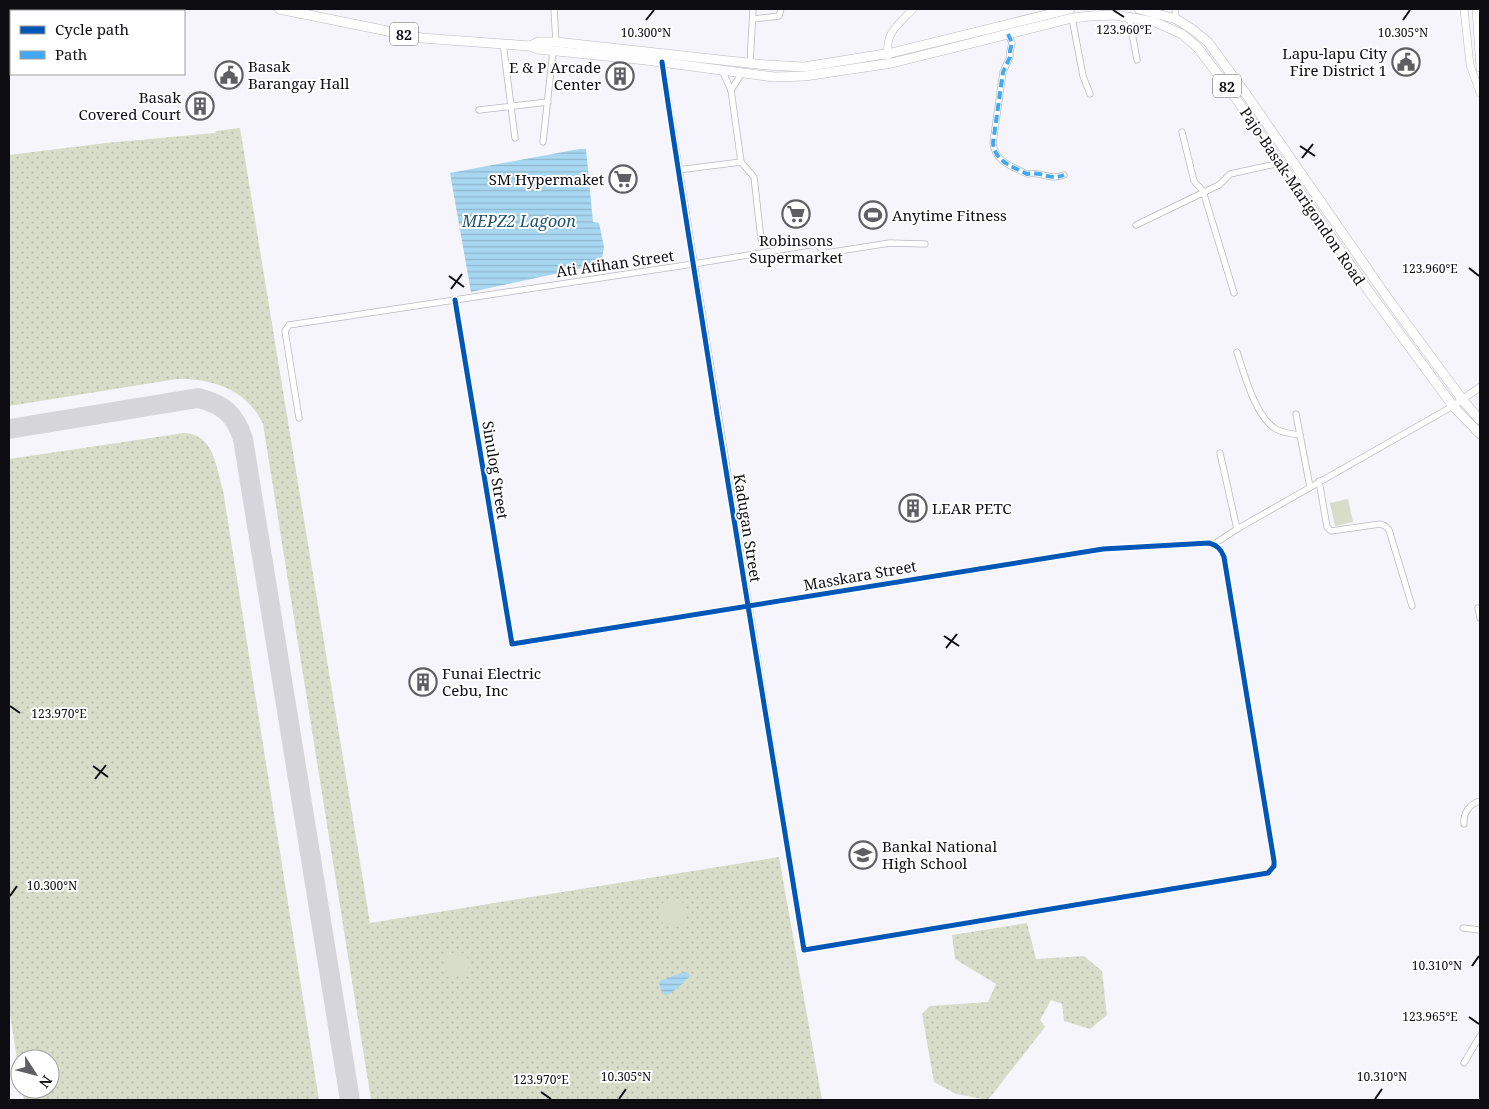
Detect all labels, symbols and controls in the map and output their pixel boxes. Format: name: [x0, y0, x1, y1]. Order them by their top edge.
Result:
legend: [10, 10, 185, 75]
text: Cycle path: [55, 19, 130, 39]
text: 123.960°E: [1096, 21, 1152, 38]
road number: 82: [390, 22, 418, 46]
text: 10.300°N: [621, 24, 671, 41]
text: 10.305°N: [1378, 24, 1428, 41]
place label: Lapu-lapu City Fire District 1: [1282, 43, 1388, 80]
text: Path: [55, 44, 88, 64]
public building icon: Lapu-lapu City Fire District 1: [1391, 47, 1421, 77]
place label: Basak Barangay Hall: [248, 56, 350, 93]
place label: E & P Arcade Center: [509, 57, 601, 94]
public building icon: Basak Barangay Hall: [214, 60, 244, 90]
building icon: E & P Arcade Center: [605, 61, 635, 91]
road number: 82: [1213, 74, 1241, 98]
place label: Basak Covered Court: [78, 87, 181, 124]
building icon: Basak Covered Court: [185, 91, 215, 121]
street label: Pajo-Basak-Marigondon Road: [1236, 103, 1370, 289]
supermarket icon: SM Hypermaket: [608, 164, 638, 194]
place label: SM Hypermaket: [489, 169, 604, 189]
supermarket icon: Robinsons Supermarket: [781, 199, 811, 229]
sports icon: Anytime Fitness: [858, 200, 888, 230]
place label: Anytime Fitness: [892, 205, 1007, 225]
water label: MEPZ2 Lagoon: [461, 210, 576, 232]
place label: Robinsons Supermarket: [749, 230, 843, 267]
street label: Ati Atihan Street: [555, 245, 675, 281]
text: 123.960°E: [1402, 260, 1458, 277]
street label: Sinulog Street: [478, 419, 514, 521]
street label: Kadugan Street: [730, 472, 766, 584]
building icon: LEAR PETC: [898, 493, 928, 523]
place label: LEAR PETC: [932, 498, 1012, 518]
street label: Masskara Street: [802, 555, 918, 595]
place label: Funai Electric Cebu, Inc: [442, 663, 541, 700]
building icon: Funai Electric Cebu, Inc: [408, 667, 438, 697]
text: 123.970°E: [31, 705, 87, 722]
place label: Bankal National High School: [882, 836, 997, 873]
school or university icon: Bankal National High School: [848, 840, 878, 870]
text: 10.300°N: [27, 877, 77, 894]
text: 10.310°N: [1412, 957, 1462, 974]
text: 123.965°E: [1402, 1008, 1458, 1025]
north arrow: [10, 1049, 60, 1099]
text: 10.305°N: [601, 1068, 651, 1085]
text: 10.310°N: [1357, 1068, 1407, 1085]
text: 123.970°E: [513, 1071, 569, 1088]
text: N: [35, 1072, 57, 1092]

